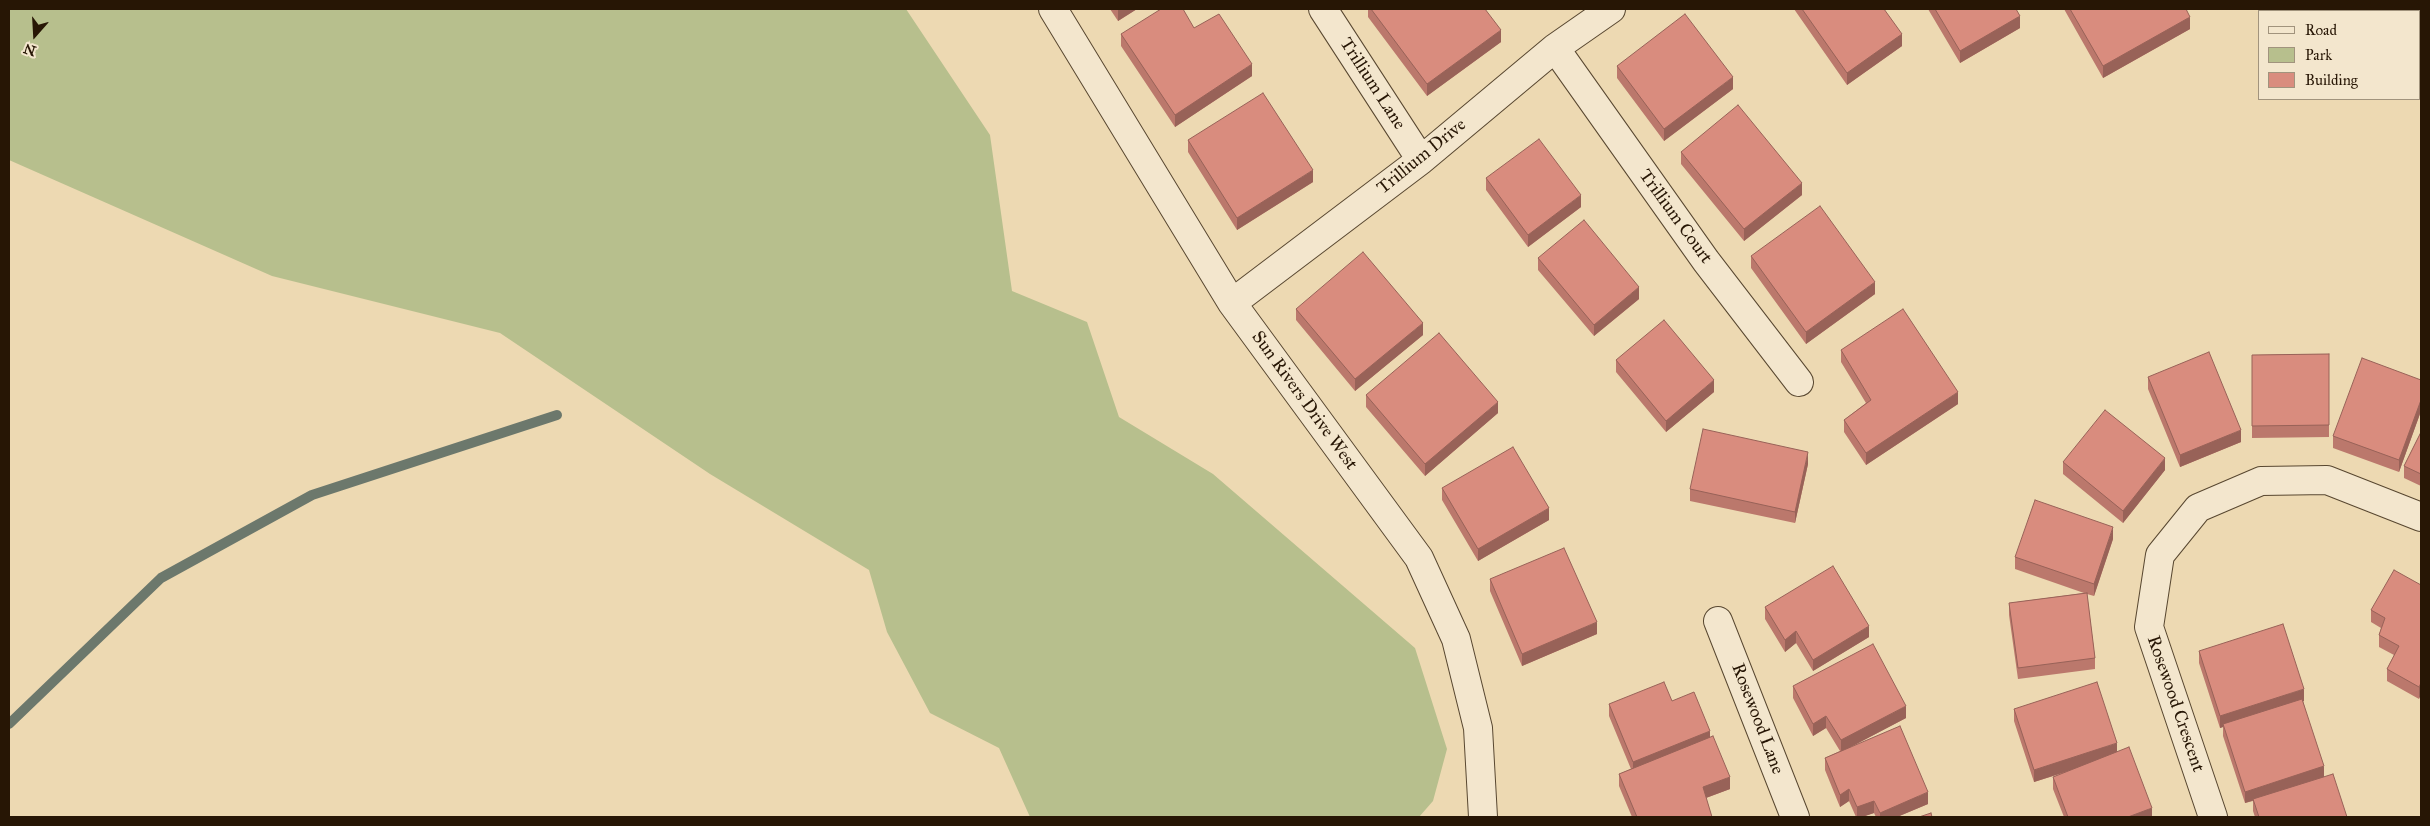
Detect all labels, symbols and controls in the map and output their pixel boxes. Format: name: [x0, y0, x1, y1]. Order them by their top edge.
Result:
north arrow: [10, 10, 60, 60]
legend: [2258, 10, 2420, 100]
text: Road: [2305, 21, 2337, 39]
street label: Trillium Lane: [1334, 34, 1410, 134]
text: N: [22, 40, 38, 60]
text: Park: [2305, 46, 2332, 64]
text: Building: [2305, 71, 2358, 89]
street label: Trillium Drive: [1373, 115, 1471, 199]
street label: Trillium Court: [1634, 166, 1716, 268]
street label: Sun Rivers Drive West: [1246, 327, 1362, 475]
street label: Rosewood Crescent: [2142, 633, 2208, 775]
street label: Rosewood Lane: [1726, 661, 1788, 777]

